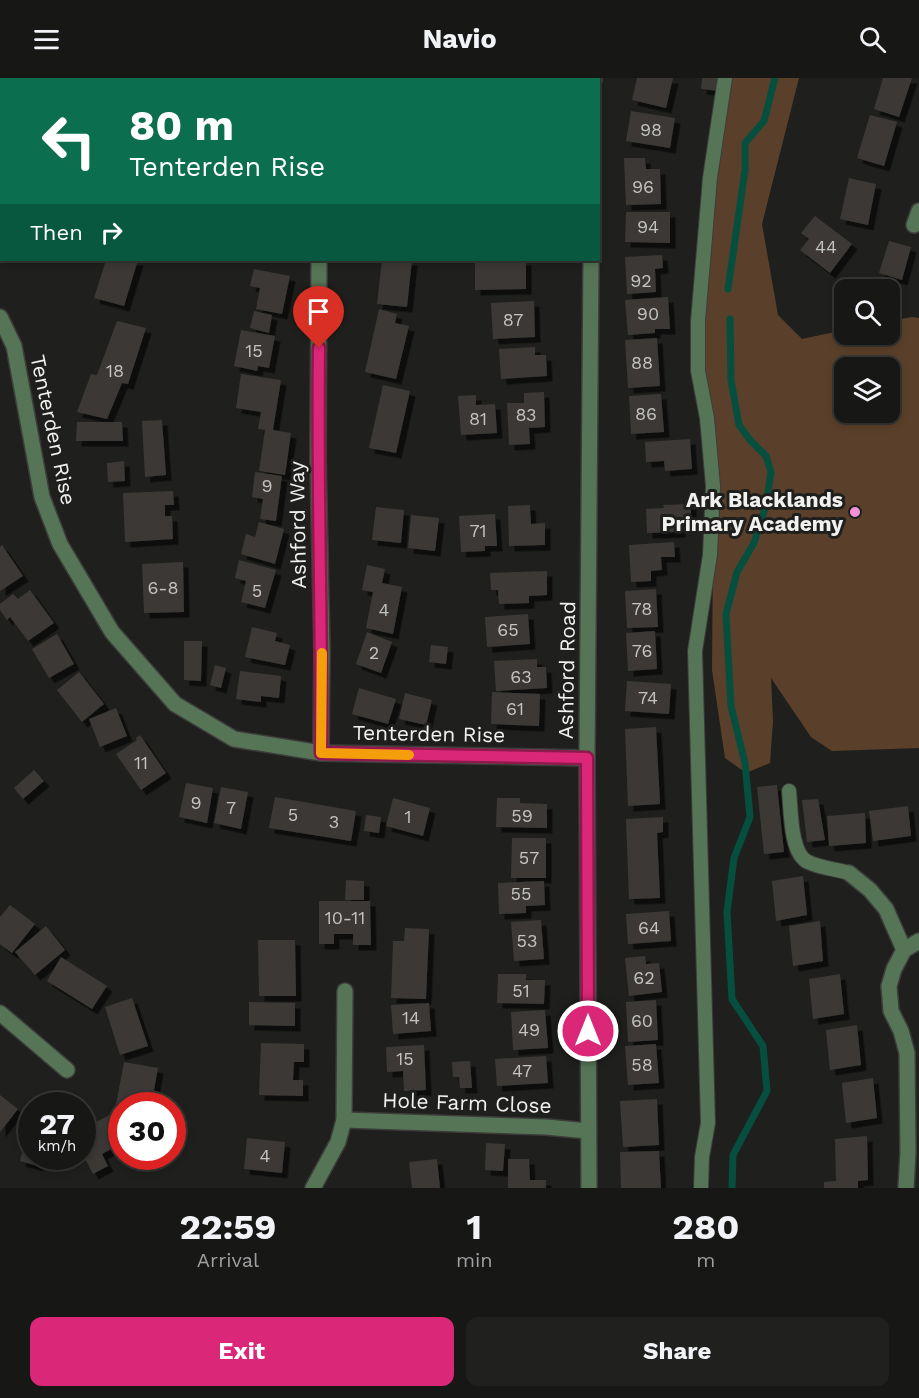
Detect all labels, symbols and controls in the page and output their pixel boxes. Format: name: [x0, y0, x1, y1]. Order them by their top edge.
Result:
icon: menu: [30, 23, 63, 56]
text: Navio: [422, 23, 497, 55]
icon: search: [856, 23, 889, 56]
text: 80 m: [129, 101, 234, 150]
icon: left: [30, 102, 108, 180]
house number: 98: [640, 119, 662, 140]
text: Tenterden Rise: [129, 151, 325, 183]
house number: 96: [632, 176, 654, 197]
icon: right: [95, 216, 128, 249]
house number: 94: [637, 216, 659, 237]
text: Then: [30, 220, 83, 245]
house number: 44: [815, 236, 837, 257]
house number: 92: [630, 270, 652, 291]
map controls: [834, 279, 900, 423]
button: search: [834, 279, 900, 345]
pin: [293, 286, 344, 348]
icon: arrive: [302, 295, 335, 328]
house number: 90: [637, 303, 659, 324]
house number: 87: [503, 309, 523, 330]
house number: 15: [245, 340, 263, 361]
house number: 88: [631, 352, 653, 373]
street label: Tenterden Rise: [25, 353, 82, 507]
button: layers: [834, 357, 900, 423]
house number: 18: [106, 360, 124, 381]
house number: 86: [635, 403, 657, 424]
house number: 83: [515, 404, 537, 425]
house number: 81: [469, 408, 487, 429]
street label: Ashford Way: [284, 461, 311, 589]
house number: 9: [261, 475, 273, 496]
place label: Ark Blacklands Primary Academy: [662, 487, 843, 536]
marker: Ark Blacklands Primary Academy: [848, 505, 862, 519]
house number: 71: [469, 520, 487, 541]
house number: 6-8: [147, 577, 179, 598]
house number: 5: [252, 580, 262, 601]
house number: 78: [632, 598, 652, 619]
house number: 4: [379, 599, 390, 620]
street label: Ashford Road: [553, 601, 580, 739]
house number: 65: [497, 619, 519, 640]
house number: 76: [632, 640, 652, 661]
house number: 2: [369, 642, 379, 663]
house number: 63: [510, 666, 532, 687]
house number: 74: [638, 687, 658, 708]
house number: 61: [506, 698, 524, 719]
street label: Tenterden Rise: [353, 720, 506, 747]
house number: 11: [134, 752, 148, 773]
house number: 9: [190, 792, 202, 813]
house number: 7: [226, 797, 236, 818]
house number: 5: [288, 804, 298, 825]
house number: 59: [511, 805, 533, 826]
house number: 1: [404, 806, 412, 827]
house number: 3: [329, 811, 339, 832]
house number: 57: [519, 847, 539, 868]
house number: 55: [511, 883, 531, 904]
house number: 10-11: [325, 907, 365, 928]
house number: 64: [638, 917, 660, 938]
house number: 53: [517, 930, 537, 951]
house number: 62: [633, 967, 655, 988]
house number: 51: [512, 980, 530, 1001]
position arrow: [556, 999, 620, 1063]
house number: 14: [402, 1007, 420, 1028]
house number: 60: [631, 1010, 653, 1031]
house number: 49: [518, 1019, 540, 1040]
house number: 15: [396, 1048, 414, 1069]
house number: 58: [631, 1054, 653, 1075]
house number: 47: [512, 1060, 532, 1081]
street label: Hole Farm Close: [382, 1087, 552, 1118]
speed limit sign: 30: [108, 1092, 186, 1170]
text: 27: [39, 1106, 75, 1141]
text: km/h: [38, 1137, 76, 1155]
house number: 4: [260, 1145, 271, 1166]
text: 22:59: [180, 1206, 276, 1248]
text: 1: [467, 1206, 482, 1248]
text: 280: [672, 1206, 739, 1248]
text: Arrival: [197, 1248, 259, 1272]
text: min: [456, 1248, 493, 1272]
text: m: [696, 1248, 715, 1272]
button: Exit: [30, 1317, 454, 1386]
button: Share: [466, 1317, 889, 1386]

